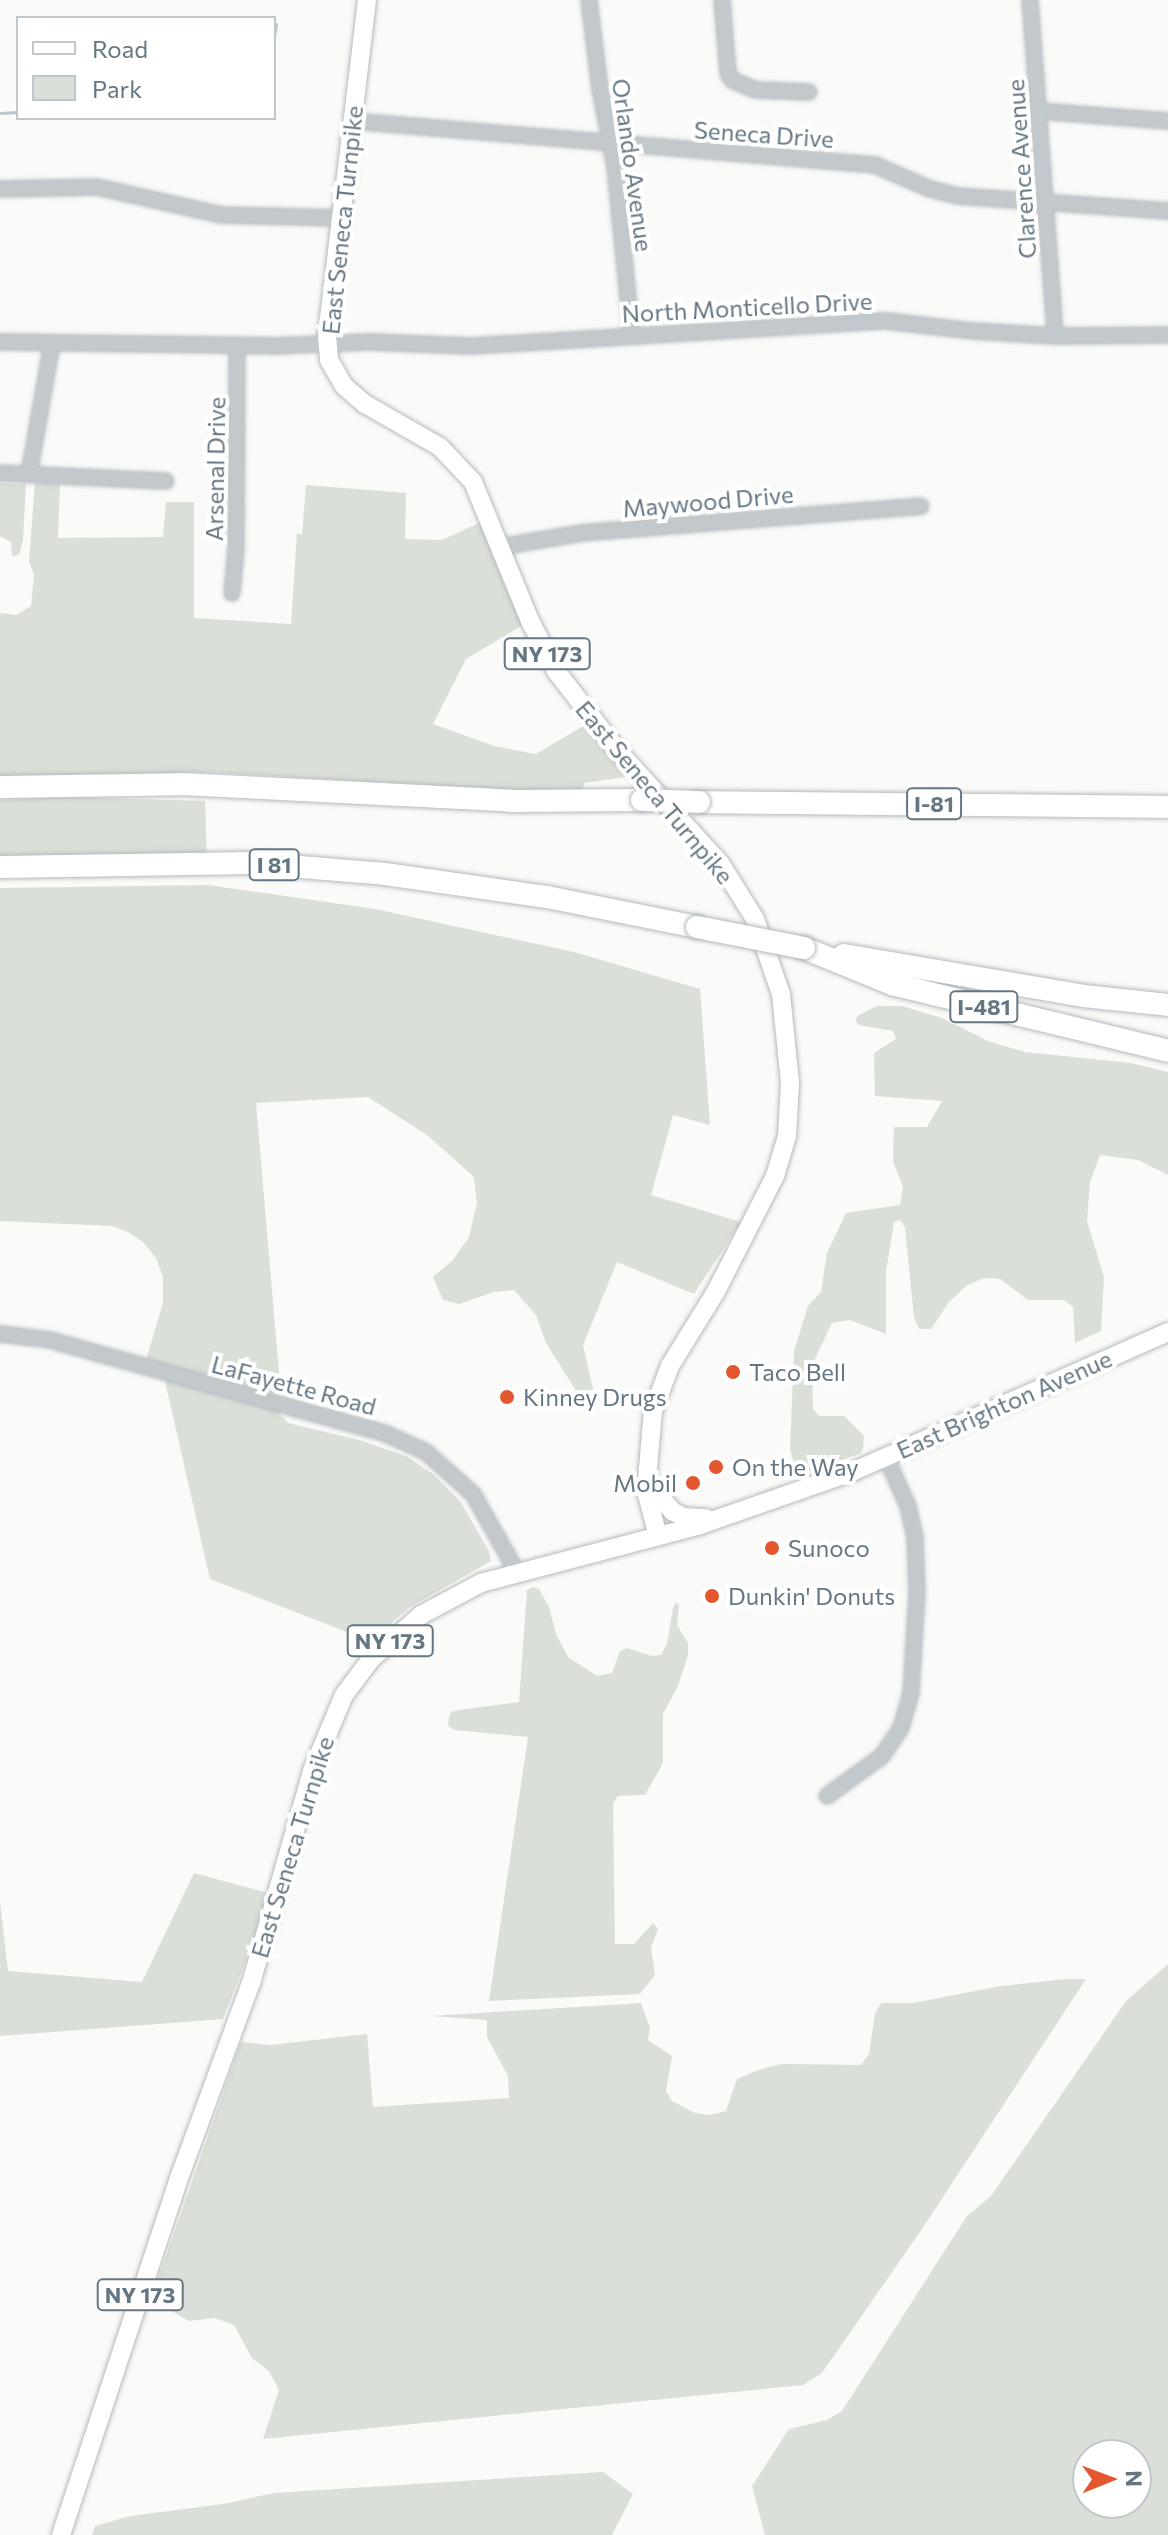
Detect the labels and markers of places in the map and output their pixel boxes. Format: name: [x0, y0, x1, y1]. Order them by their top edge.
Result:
place label: Taco Bell: [749, 1358, 846, 1386]
marker: Taco Bell: [724, 1363, 742, 1381]
place label: Kinney Drugs: [523, 1383, 667, 1411]
marker: Kinney Drugs: [498, 1388, 516, 1406]
place label: On the Way: [732, 1453, 859, 1481]
marker: On the Way: [707, 1458, 725, 1476]
place label: Mobil: [613, 1469, 677, 1497]
marker: Mobil: [684, 1474, 702, 1492]
place label: Sunoco: [788, 1534, 870, 1562]
marker: Sunoco: [763, 1539, 781, 1557]
place label: Dunkin' Donuts: [728, 1582, 895, 1610]
marker: Dunkin' Donuts: [703, 1587, 721, 1605]

